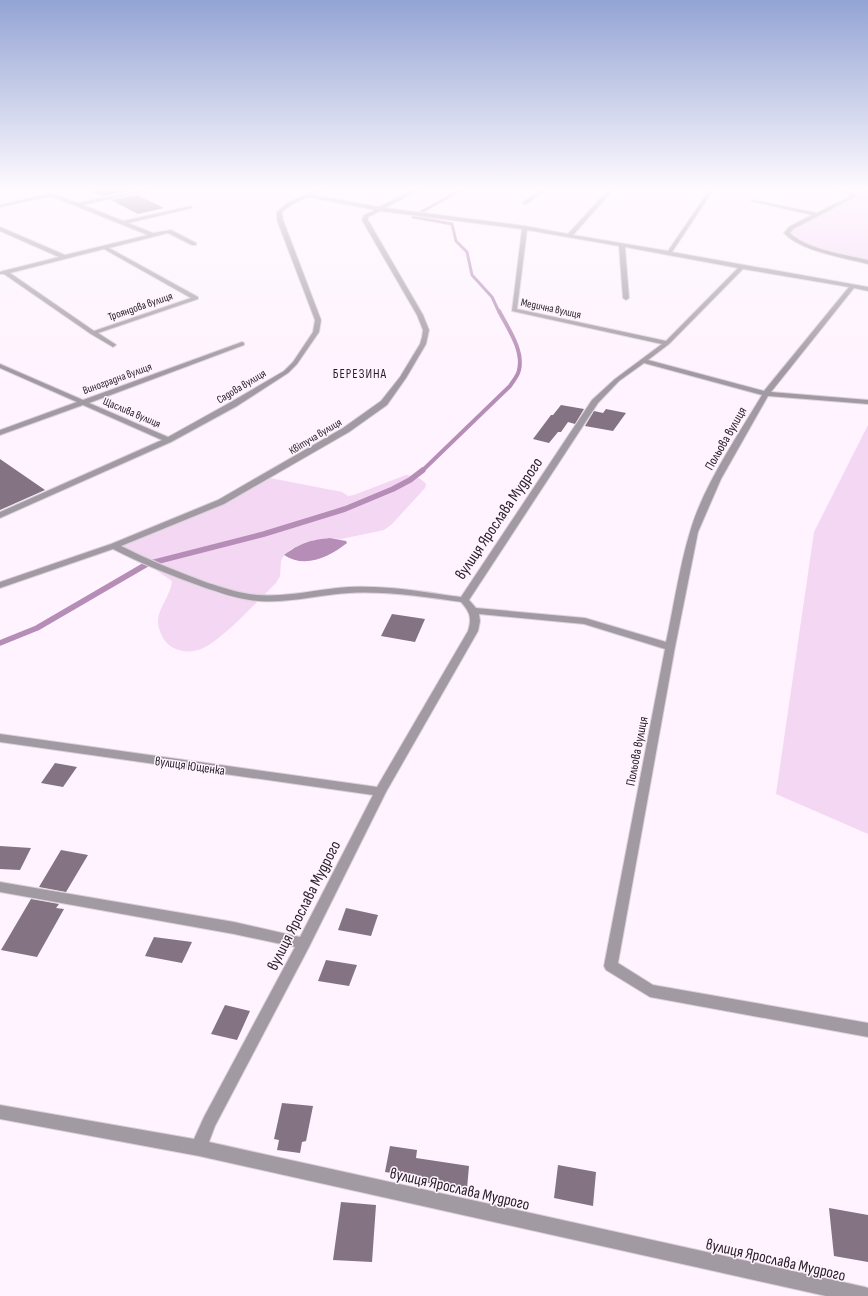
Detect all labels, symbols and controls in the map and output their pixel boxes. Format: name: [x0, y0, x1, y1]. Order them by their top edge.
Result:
street label: Трояндова вулиця: [106, 289, 174, 324]
street label: Медична вулиця: [520, 296, 582, 321]
street label: Виноградна вулиця: [81, 360, 154, 397]
district label: БЕРЕЗИНА: [333, 366, 387, 382]
street label: Садова вулиця: [214, 367, 268, 406]
street label: Щаслива вулиця: [101, 394, 163, 430]
street label: Польова вулиця: [701, 404, 750, 473]
street label: Квітуча вулиця: [286, 416, 344, 457]
street label: вулиця Ярослава Мудрого: [451, 454, 547, 583]
street label: Польова вулиця: [622, 715, 652, 787]
street label: вулиця Ющенка: [154, 753, 226, 779]
street label: вулиця Ярослава Мудрого: [263, 838, 345, 974]
street label: вулиця Ярослава Мудрого: [388, 1164, 531, 1215]
street label: вулиця Ярослава Мудрого: [704, 1235, 847, 1286]

